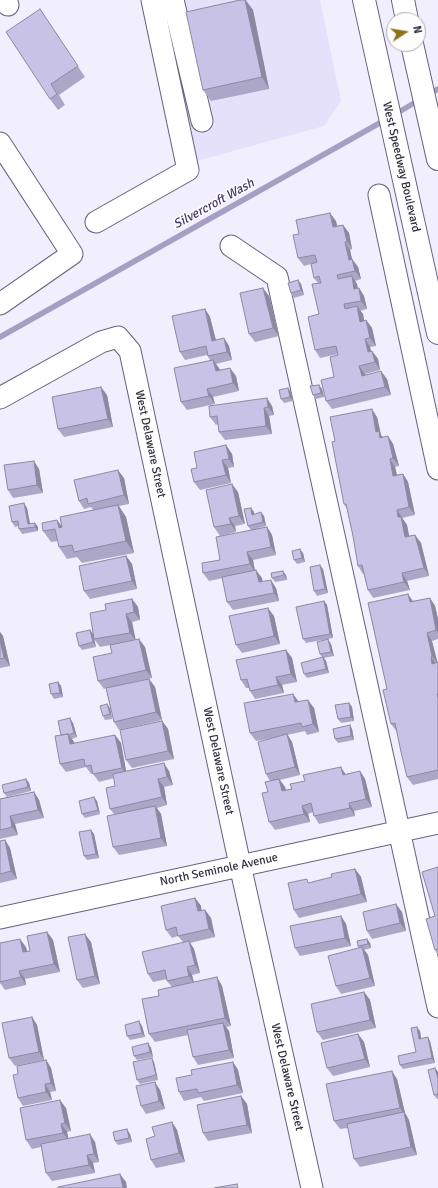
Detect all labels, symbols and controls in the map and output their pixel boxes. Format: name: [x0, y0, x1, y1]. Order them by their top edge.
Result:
north arrow: [386, 12, 426, 52]
text: N: [410, 25, 424, 35]
street label: West Speedway Boulevard: [379, 100, 423, 234]
water label: Silvercroft Wash: [171, 175, 257, 233]
street label: West Delaware Street: [132, 389, 168, 499]
street label: West Delaware Street: [200, 706, 236, 816]
street label: North Seminole Avenue: [159, 850, 279, 890]
street label: West Delaware Street: [268, 1022, 306, 1132]

